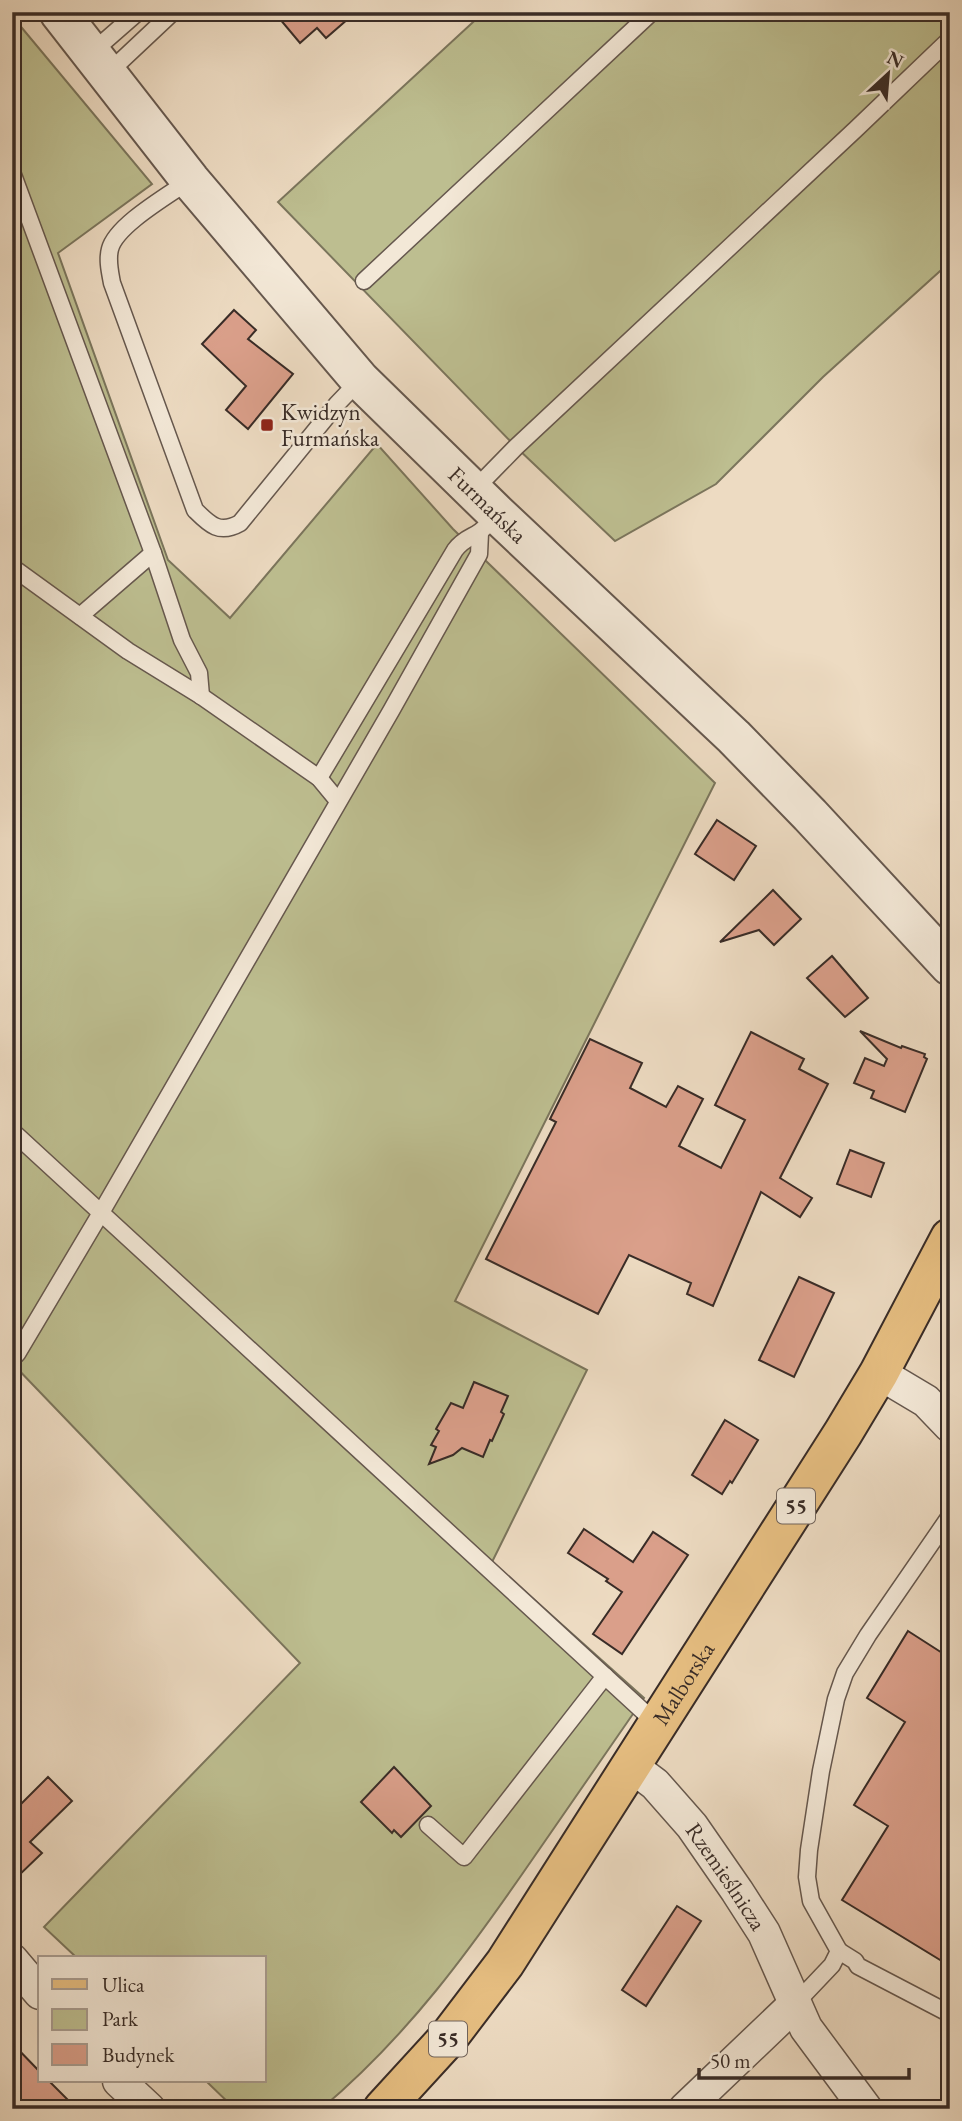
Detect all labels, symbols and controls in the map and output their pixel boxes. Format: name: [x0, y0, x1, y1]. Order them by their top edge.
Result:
north arrow: [853, 38, 923, 108]
text: N: [883, 45, 908, 74]
place label: Kwidzyn Furmańska: [281, 397, 380, 453]
marker: Kwidzyn Furmańska: [259, 417, 275, 433]
street label: Furmańska: [442, 460, 534, 550]
road number: 55: [777, 1488, 815, 1524]
street label: Malborska: [646, 1635, 721, 1731]
street label: Rzemieślnicza: [679, 1817, 774, 1937]
legend: [38, 1956, 266, 2082]
text: Ulica: [102, 1971, 145, 1998]
text: Park: [102, 2005, 139, 2032]
road number: 55: [429, 2022, 467, 2056]
scale bar: [699, 2037, 909, 2081]
text: Budynek: [102, 2041, 175, 2068]
text: 50 m: [710, 2047, 751, 2074]

